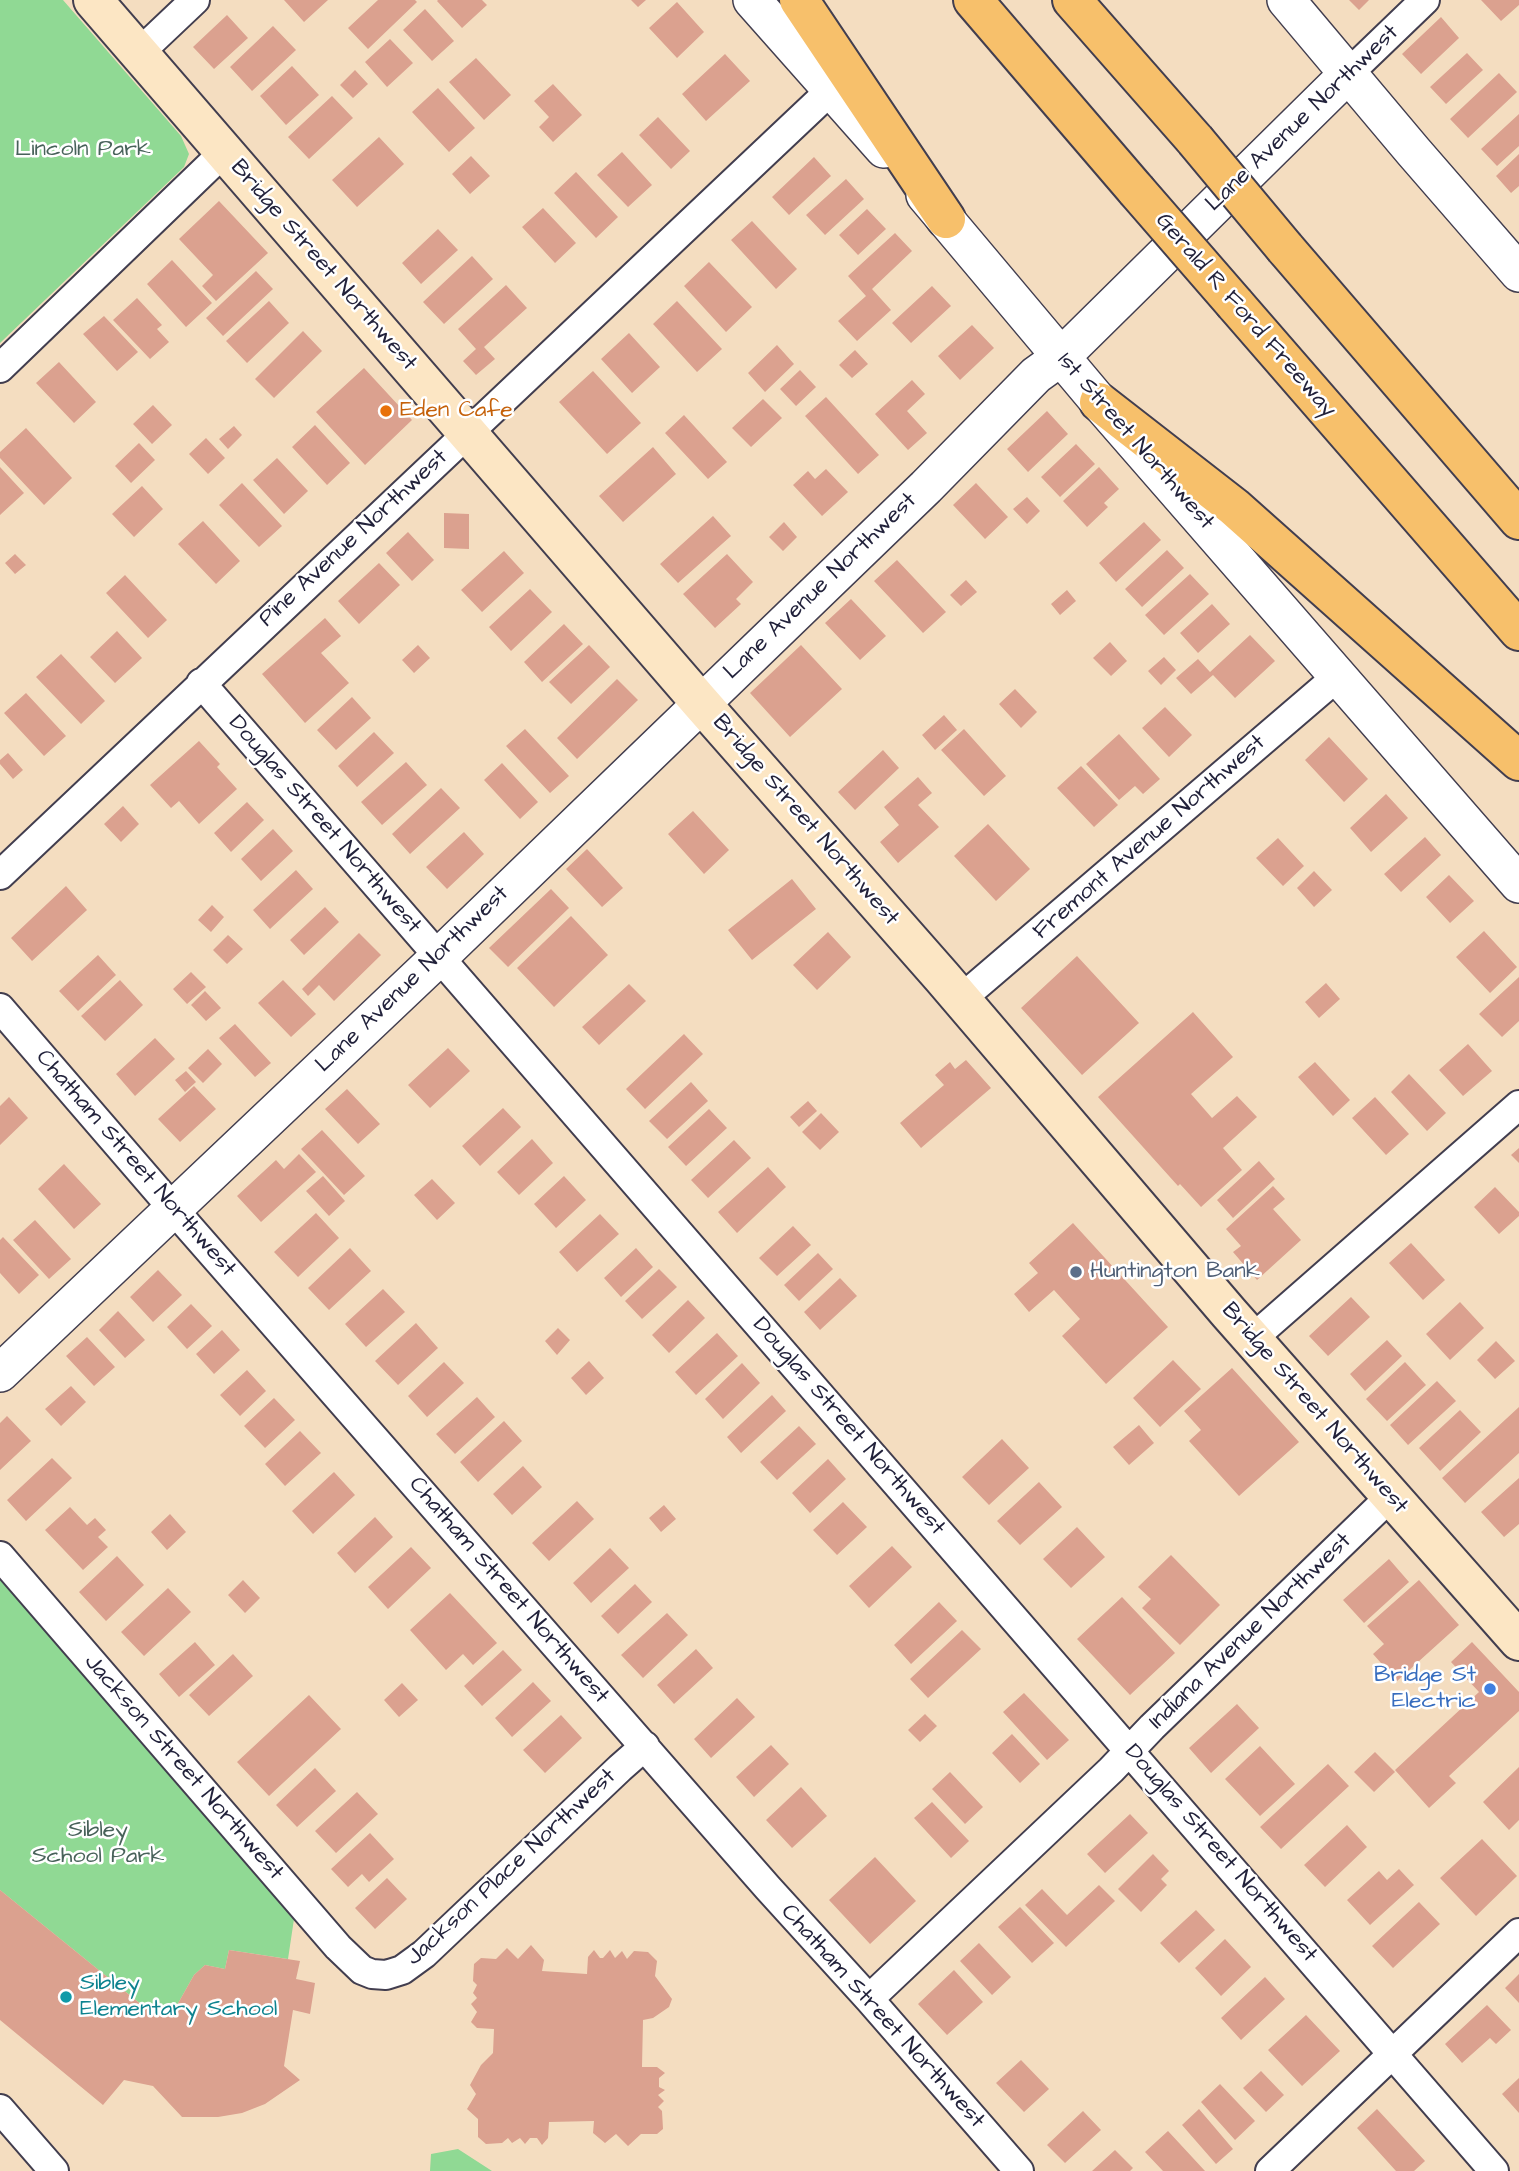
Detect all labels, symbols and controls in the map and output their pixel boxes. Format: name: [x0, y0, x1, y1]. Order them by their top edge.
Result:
street label: Lane Avenue Northwest: [1201, 20, 1405, 218]
park label: Lincoln Park: [15, 136, 151, 164]
street label: Bridge Street Northwest: [224, 155, 422, 377]
street label: Gerald R Ford Freeway: [1149, 208, 1341, 424]
street label: 1st Street Northwest: [1051, 348, 1219, 536]
place label: Eden Cafe: [400, 397, 513, 425]
marker: Eden Cafe: [378, 403, 394, 419]
street label: Pine Avenue Northwest: [254, 444, 454, 634]
street label: Lane Avenue Northwest: [719, 488, 923, 686]
street label: Douglas Street Northwest: [222, 710, 426, 940]
street label: Bridge Street Northwest: [706, 710, 904, 932]
street label: Fremont Avenue Northwest: [1028, 730, 1272, 946]
street label: Lane Avenue Northwest: [311, 881, 515, 1079]
street label: Chatham Street Northwest: [29, 1045, 241, 1283]
place label: Huntington Bank: [1090, 1258, 1260, 1286]
marker: Huntington Bank: [1068, 1264, 1084, 1280]
street label: Bridge Street Northwest: [1215, 1298, 1413, 1520]
street label: Douglas Street Northwest: [746, 1312, 950, 1542]
street label: Chatham Street Northwest: [402, 1472, 614, 1710]
street label: Indiana Avenue Northwest: [1144, 1528, 1358, 1736]
street label: Jackson Street Northwest: [77, 1649, 289, 1887]
place label: Bridge St Electric: [1374, 1662, 1476, 1716]
marker: Bridge St Electric: [1482, 1681, 1498, 1697]
street label: Douglas Street Northwest: [1118, 1739, 1322, 1969]
street label: Jackson Place Northwest: [401, 1764, 623, 1972]
park label: Sibley School Park: [32, 1817, 164, 1871]
street label: Chatham Street Northwest: [774, 1899, 990, 2135]
place label: Sibley Elementary School: [80, 1970, 277, 2024]
marker: Sibley Elementary School: [58, 1989, 74, 2005]

